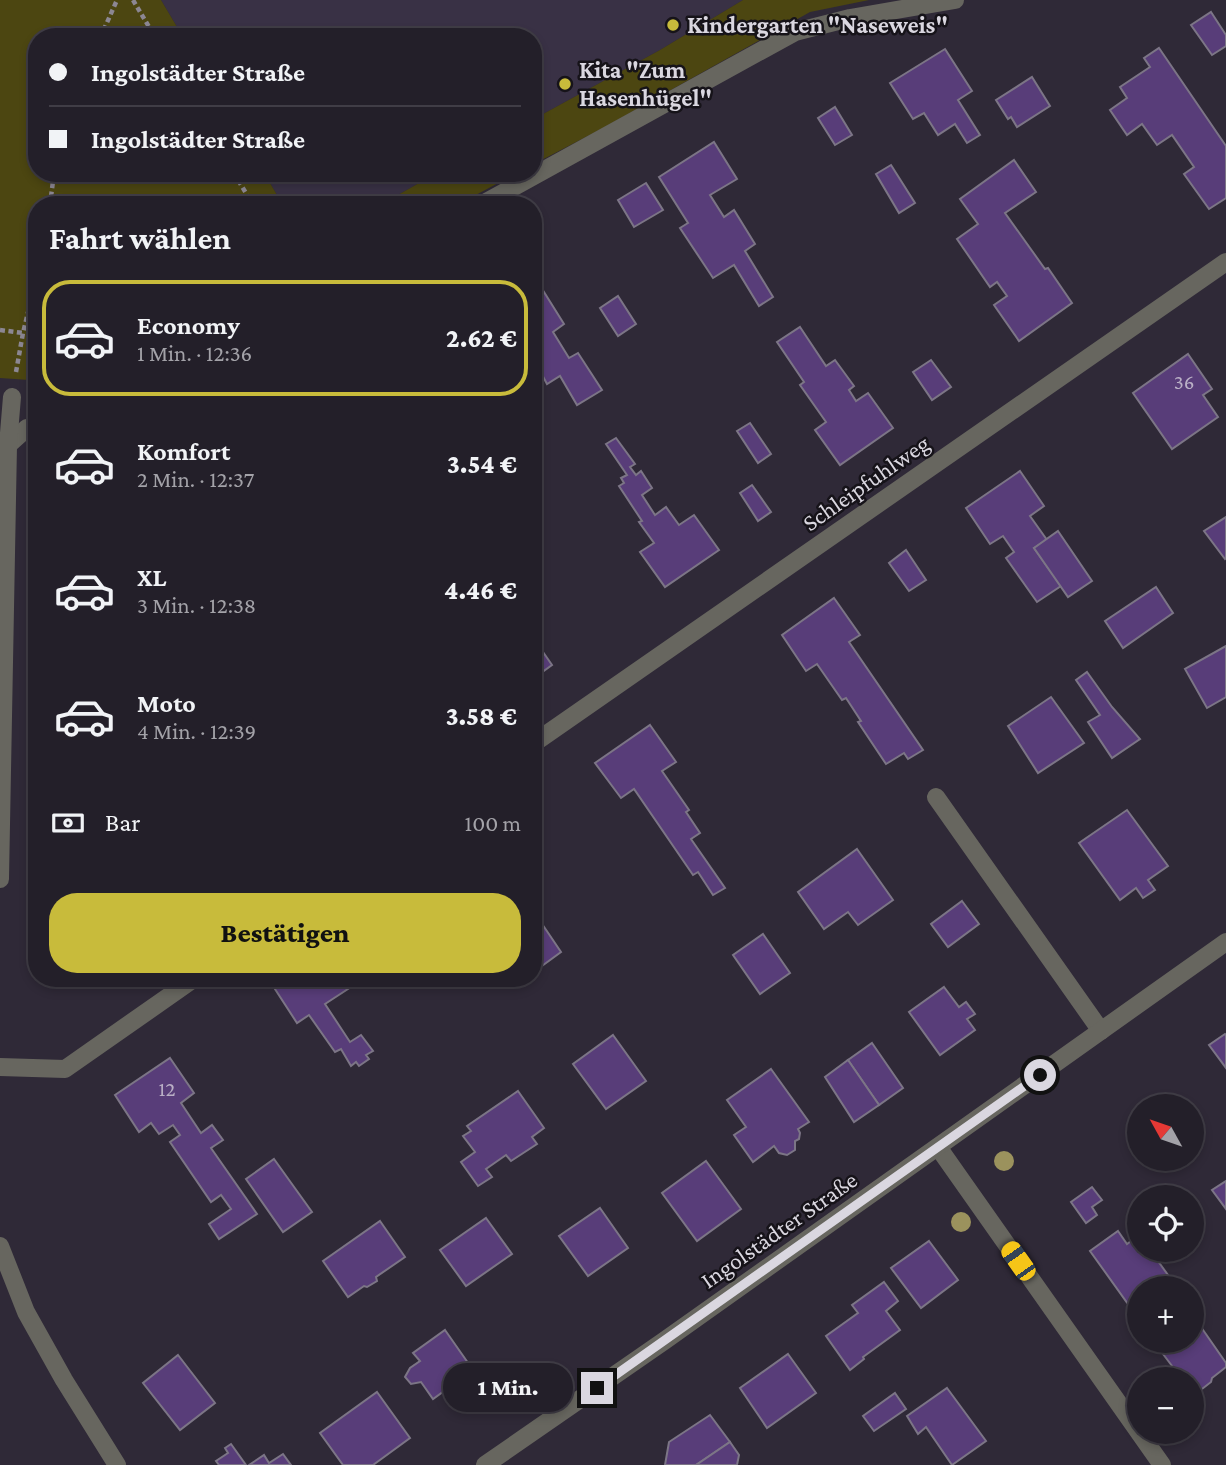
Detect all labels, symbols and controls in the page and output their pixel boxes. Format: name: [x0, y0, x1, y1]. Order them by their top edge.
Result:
place label: Kindergarten "Naseweis": [687, 11, 948, 38]
marker: Kindergarten "Naseweis": [665, 17, 681, 33]
place label: Kita "Zum Hasenhügel": [579, 56, 712, 111]
text: Ingolstädter Straße: [91, 58, 305, 87]
marker: Kita "Zum Hasenhügel": [557, 76, 573, 92]
text: Ingolstädter Straße: [91, 125, 305, 154]
text: Fahrt wählen: [49, 220, 231, 256]
icon: car: [53, 307, 116, 370]
text: Economy: [137, 311, 240, 340]
text: 2.62 €: [446, 324, 517, 353]
text: 1 Min. · 12:36: [137, 340, 252, 366]
house number: 36: [1174, 370, 1194, 394]
street label: Schleipfuhlweg: [797, 429, 935, 536]
icon: car: [53, 433, 116, 496]
text: Komfort: [137, 437, 230, 466]
text: 3.54 €: [447, 450, 517, 479]
text: 2 Min. · 12:37: [137, 466, 254, 492]
icon: car: [53, 559, 116, 622]
text: XL: [137, 563, 166, 592]
text: 4.46 €: [444, 576, 517, 605]
text: 3 Min. · 12:38: [137, 592, 256, 618]
icon: car: [53, 685, 116, 748]
text: Moto: [137, 689, 196, 718]
text: 3.58 €: [446, 702, 517, 731]
text: 4 Min. · 12:39: [137, 718, 256, 744]
icon: cash: [49, 804, 87, 842]
text: Bar: [105, 808, 141, 837]
text: 100 m: [465, 810, 521, 836]
button: Bestätigen: [49, 893, 521, 973]
route start: [1024, 1059, 1056, 1091]
house number: 12: [159, 1077, 175, 1101]
north arrow: [1127, 1094, 1204, 1171]
map controls: [1127, 1094, 1204, 1444]
street label: Ingolstädter Straße: [695, 1166, 862, 1294]
button: locate: [1127, 1185, 1204, 1262]
car: [998, 1238, 1039, 1284]
button: +: [1127, 1276, 1204, 1353]
callout: 1 Min.: [443, 1364, 572, 1412]
button: −: [1127, 1367, 1204, 1444]
route end: [581, 1372, 613, 1404]
text: 1 Min.: [477, 1374, 539, 1400]

